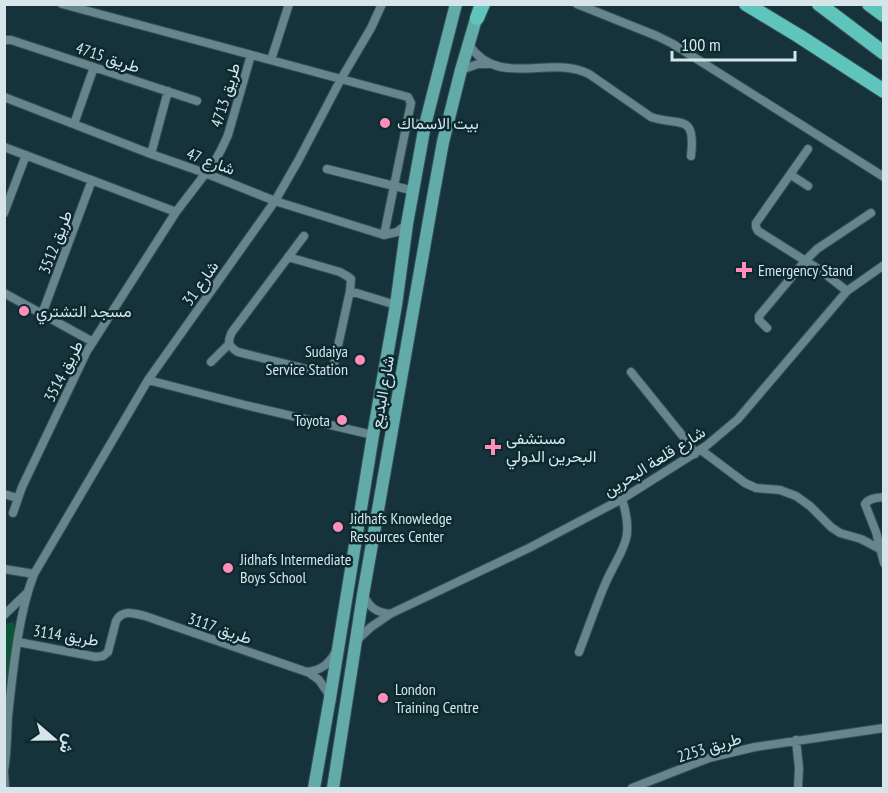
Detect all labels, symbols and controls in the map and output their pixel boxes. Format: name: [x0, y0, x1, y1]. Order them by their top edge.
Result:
scale bar: [672, 24, 795, 62]
text: 100 m: [681, 33, 721, 56]
street label: طريق 4715: [73, 37, 143, 78]
street label: طريق 4713: [206, 60, 245, 130]
place label: بيت الاسماك: [397, 113, 479, 133]
marker: بيت الاسماك: [378, 116, 392, 130]
street label: شارع 47: [183, 143, 238, 181]
street label: طريق 3512: [34, 208, 77, 277]
street label: شارع 31: [177, 257, 224, 310]
place label: Emergency Stand: [758, 260, 853, 280]
marker: Emergency Stand: [735, 261, 753, 279]
place label: مسجد التشتري: [36, 301, 132, 325]
marker: مسجد التشتري: [17, 304, 31, 318]
street label: طريق 3514: [39, 337, 88, 405]
place label: Sudaiya Service Station: [266, 341, 348, 379]
marker: Sudaiya Service Station: [353, 353, 367, 367]
street label: شارع البديع: [366, 354, 400, 430]
place label: Toyota: [294, 410, 330, 430]
marker: Toyota: [335, 413, 349, 427]
street label: شارع قلعة البحرين: [599, 422, 710, 502]
place label: مستشفى البحرين الدولي: [506, 428, 596, 470]
marker: مستشفى البحرين الدولي: [484, 438, 502, 456]
place label: Jidhafs Knowledge Resources Center: [349, 508, 452, 546]
marker: Jidhafs Knowledge Resources Center: [331, 520, 345, 534]
place label: Jidhafs Intermediate Boys School: [239, 549, 351, 587]
marker: Jidhafs Intermediate Boys School: [221, 561, 235, 575]
street label: طريق 3117: [185, 608, 255, 649]
street label: طريق 3114: [32, 620, 100, 651]
place label: London Training Centre: [395, 679, 479, 717]
marker: London Training Centre: [376, 691, 390, 705]
north arrow: [24, 709, 84, 769]
street label: طريق 2253: [674, 728, 744, 767]
text: ش: [55, 732, 81, 757]

